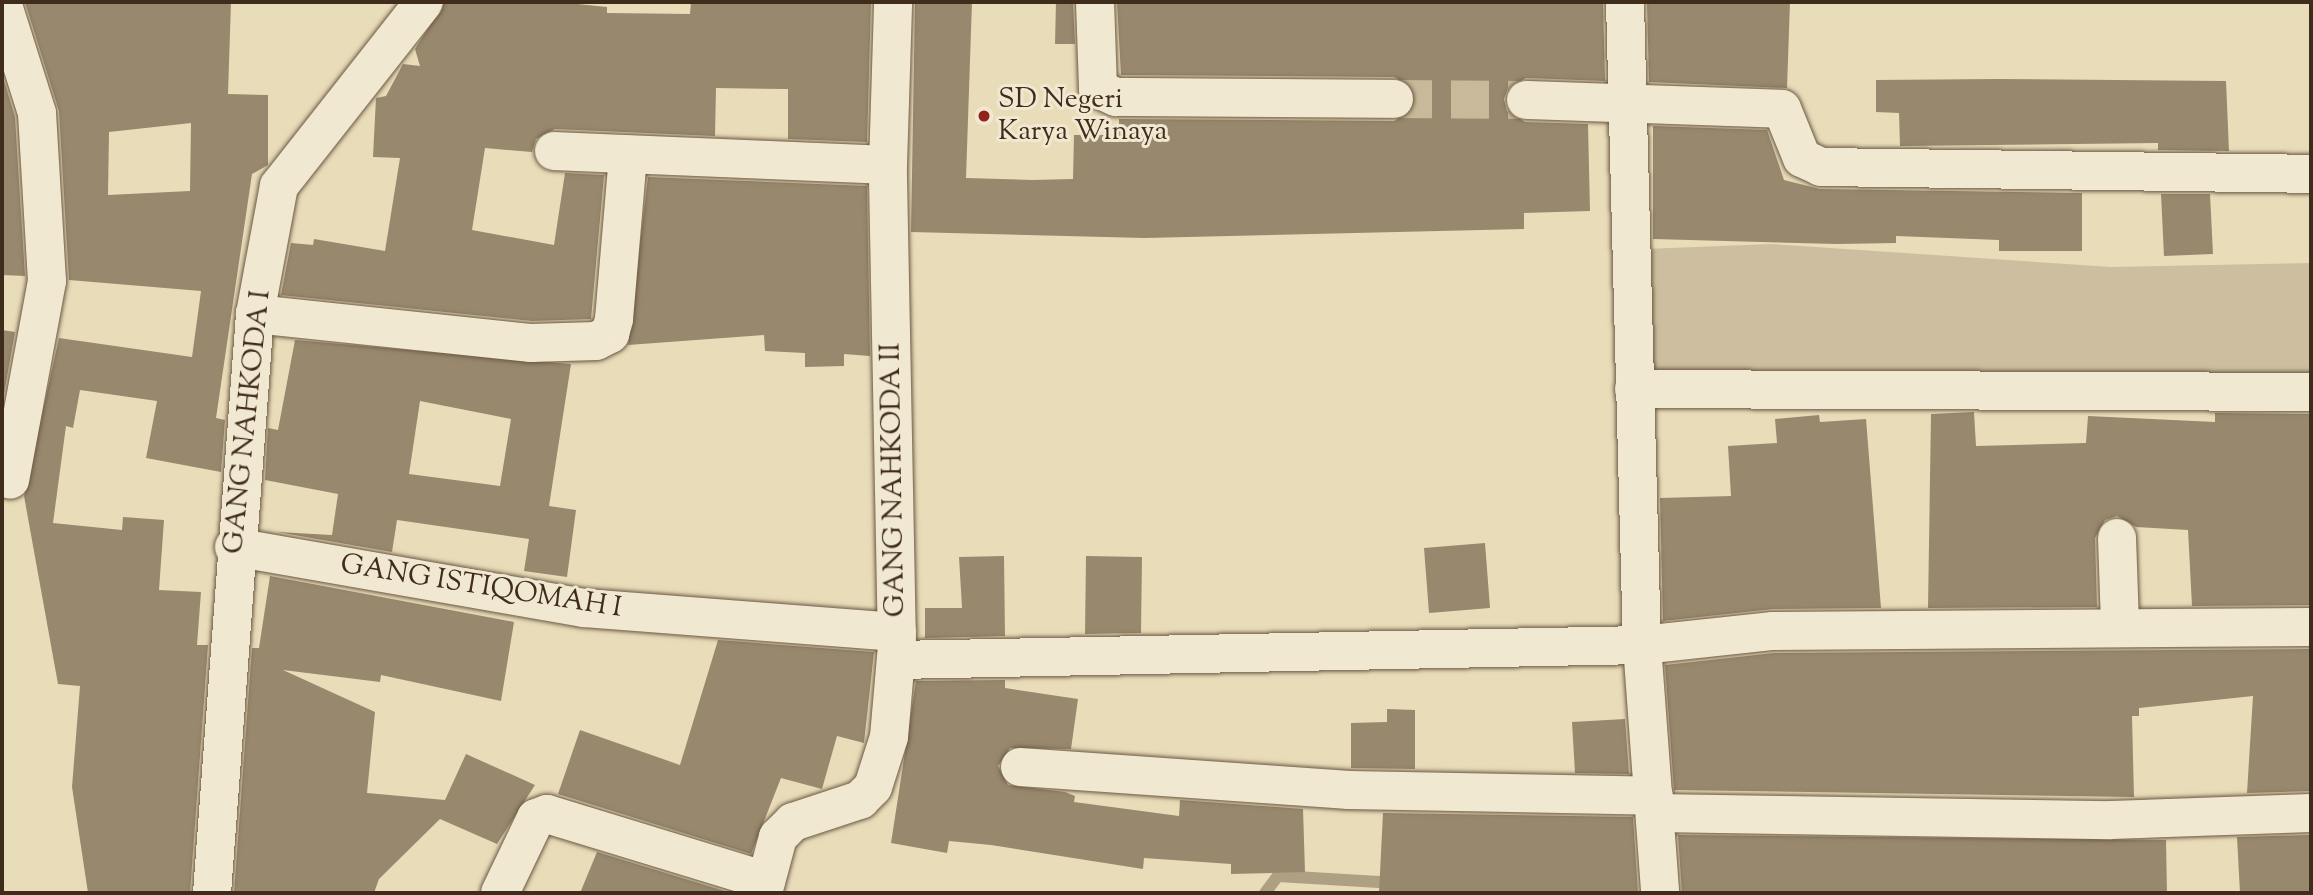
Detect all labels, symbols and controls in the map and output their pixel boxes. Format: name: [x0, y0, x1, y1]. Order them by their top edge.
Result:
place label: SD Negeri Karya Winaya: [998, 83, 1167, 149]
marker: SD Negeri Karya Winaya: [976, 108, 992, 124]
street label: GANG NAHKODA I: [217, 288, 279, 556]
street label: GANG NAHKODA II: [875, 342, 913, 618]
street label: GANG ISTIQOMAH I: [338, 548, 624, 626]

